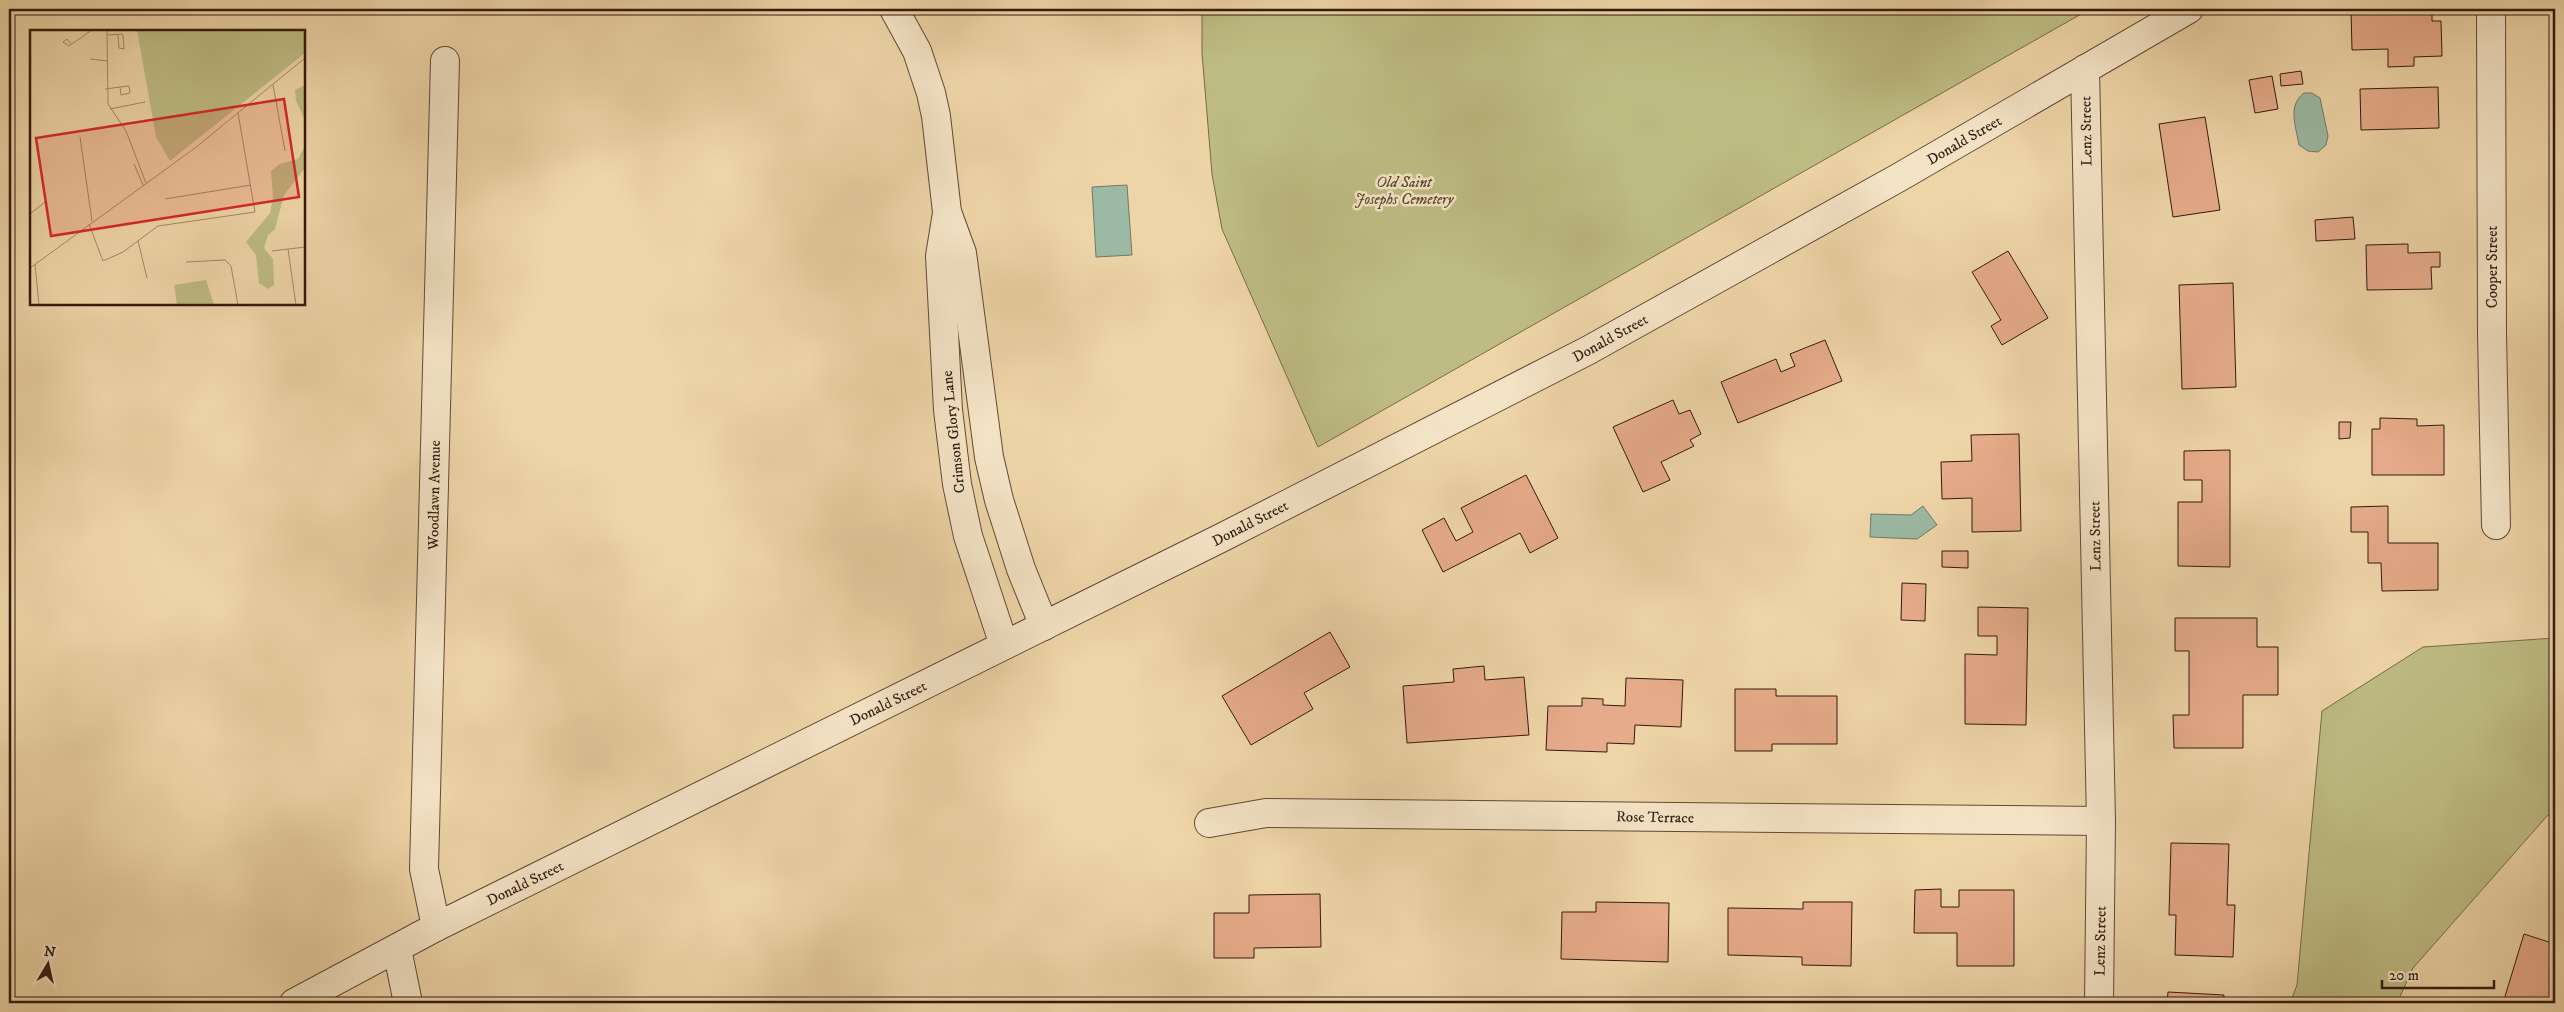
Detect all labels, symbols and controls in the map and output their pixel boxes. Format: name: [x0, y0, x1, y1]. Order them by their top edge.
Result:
inset map: [30, 30, 305, 305]
street label: Lenz Street: [2076, 96, 2097, 166]
street label: Donald Street: [1923, 111, 2005, 170]
park label: Old Saint Josephs Cemetery: [1355, 173, 1454, 209]
street label: Cooper Street: [2483, 226, 2502, 308]
street label: Donald Street: [1569, 310, 1651, 367]
street label: Crimson Glory Lane: [938, 370, 969, 494]
street label: Woodlawn Avenue: [424, 440, 445, 551]
street label: Donald Street: [1209, 496, 1292, 551]
street label: Lenz Street: [2085, 501, 2106, 571]
street label: Donald Street: [847, 677, 930, 730]
street label: Rose Terrace: [1616, 807, 1694, 828]
street label: Donald Street: [484, 857, 567, 910]
street label: Lenz Street: [2090, 906, 2111, 976]
north arrow: [22, 940, 72, 990]
text: N: [43, 942, 57, 962]
scale bar: [2382, 957, 2494, 989]
text: 20 m: [2389, 966, 2419, 985]

